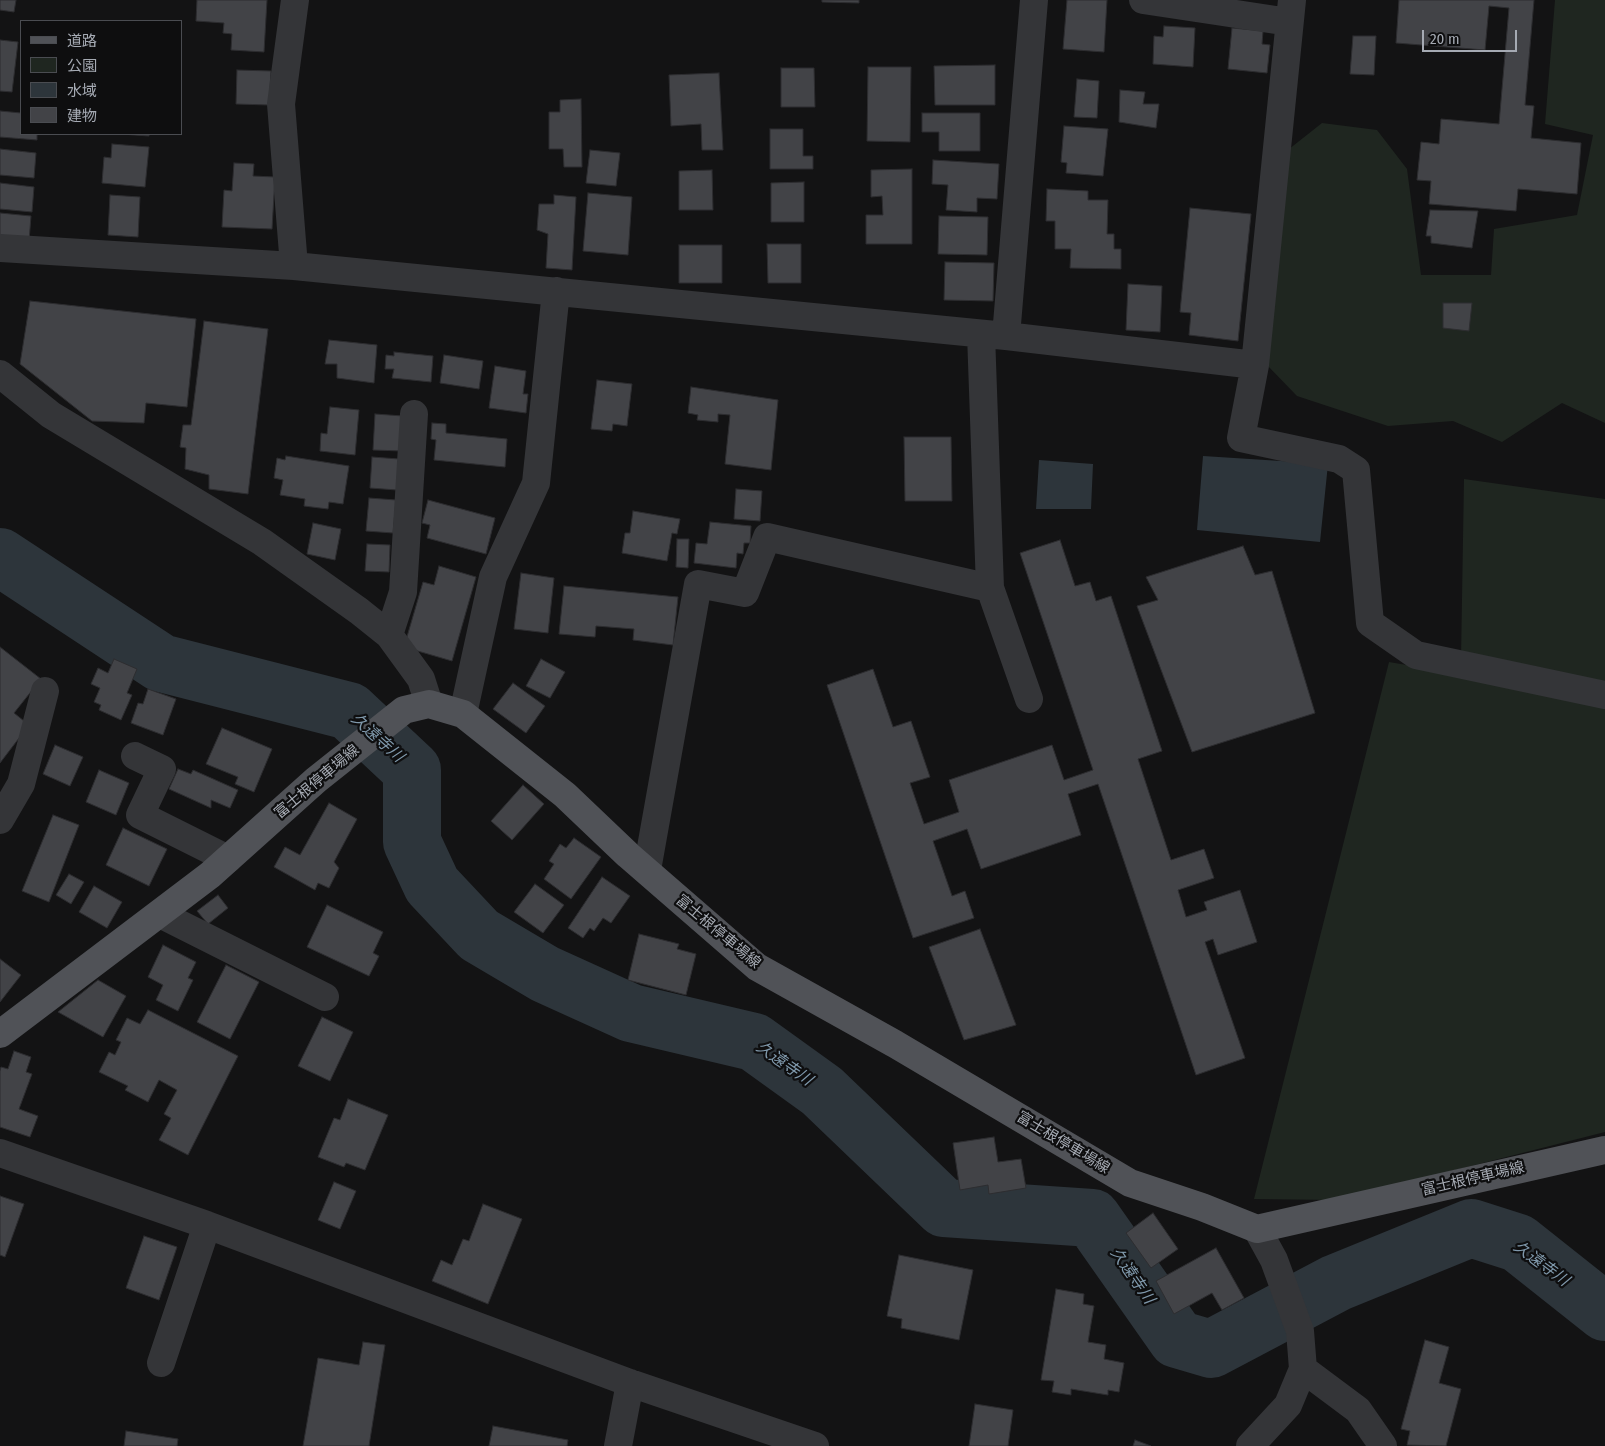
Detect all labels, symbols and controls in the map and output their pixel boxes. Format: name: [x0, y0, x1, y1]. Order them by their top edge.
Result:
legend: [20, 20, 182, 135]
scale bar: [1425, 20, 1520, 52]
text: 20 m: [1430, 30, 1460, 48]
text: 道路: [67, 32, 97, 50]
text: 公園: [67, 57, 97, 75]
text: 水域: [67, 82, 97, 100]
text: 建物: [67, 107, 97, 125]
water label: 久遠寺川: [347, 709, 407, 767]
street label: 富士根停車場線: [271, 741, 363, 823]
street label: 富士根停車場線: [672, 891, 764, 973]
water label: 久遠寺川: [752, 1038, 816, 1090]
street label: 富士根停車場線: [1013, 1108, 1113, 1178]
street label: 富士根停車場線: [1420, 1158, 1526, 1200]
water label: 久遠寺川: [1509, 1237, 1573, 1291]
water label: 久遠寺川: [1106, 1244, 1158, 1308]

